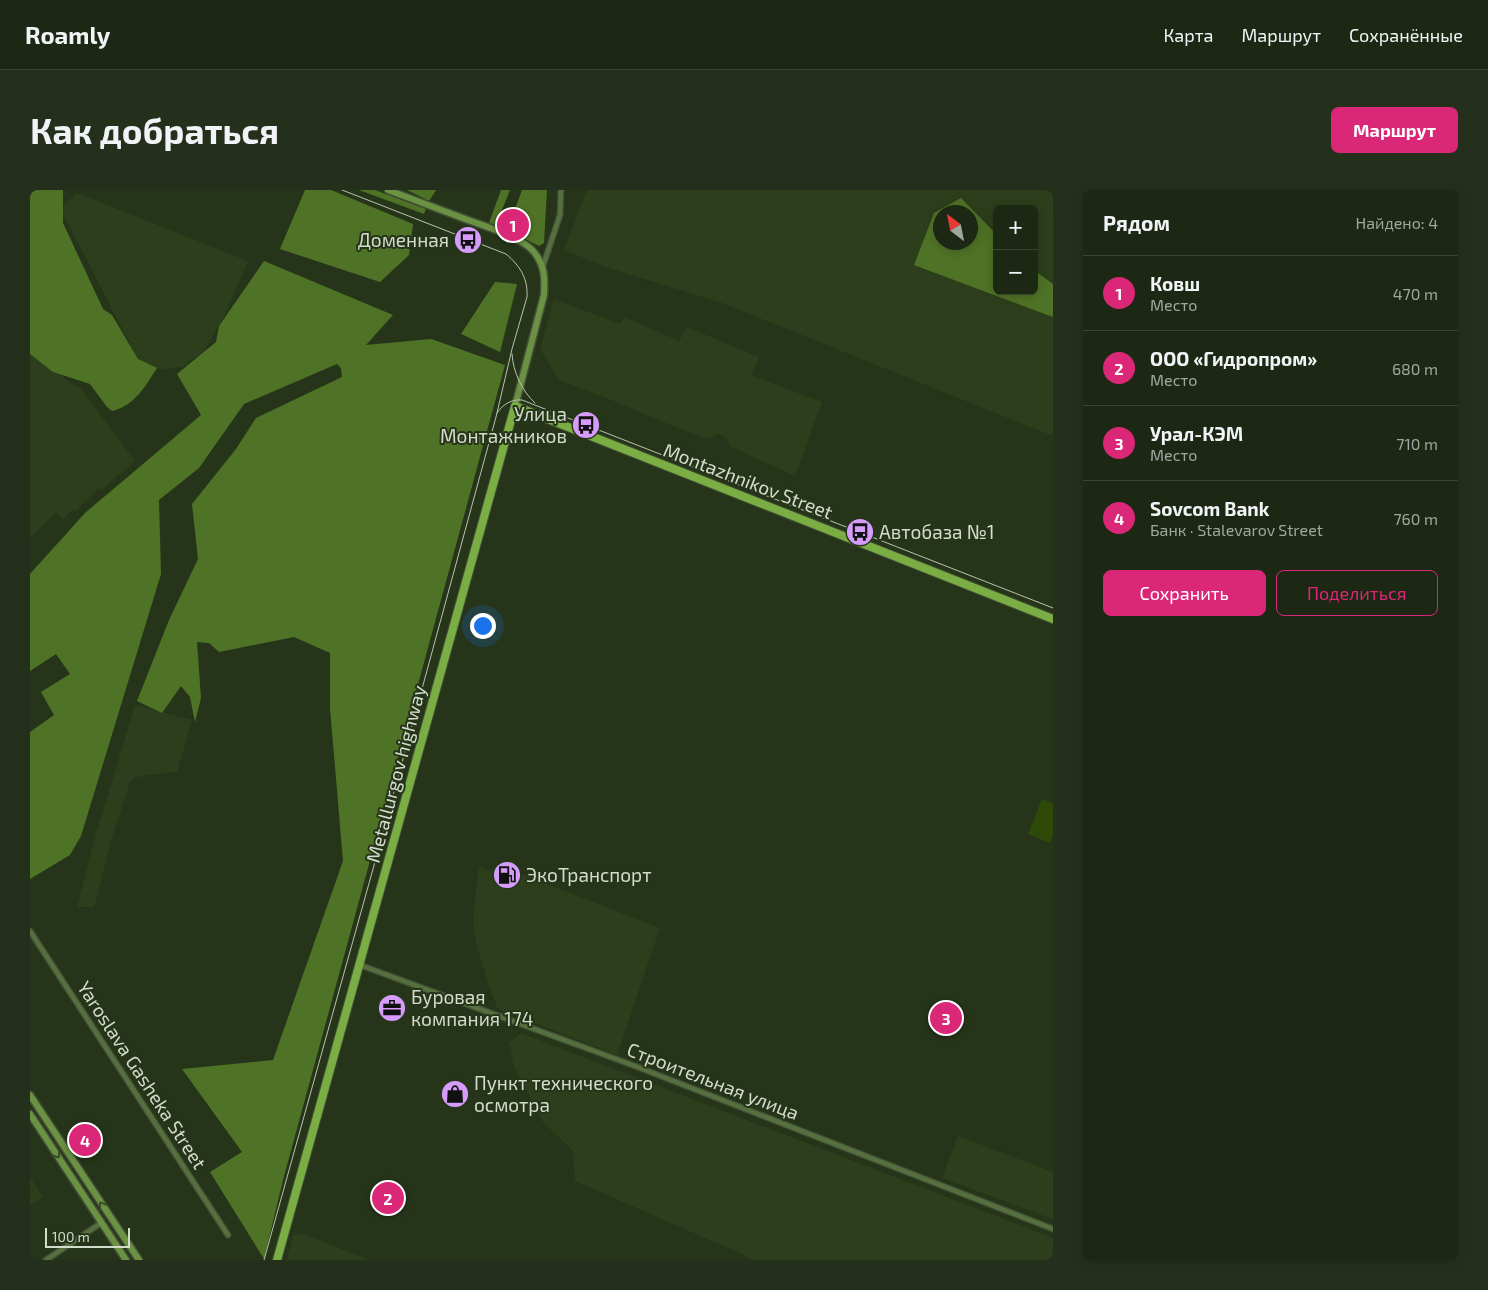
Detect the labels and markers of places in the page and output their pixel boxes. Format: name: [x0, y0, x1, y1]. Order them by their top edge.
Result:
pin: 1: [497, 206, 529, 244]
bus stop icon: Доменная: [453, 225, 483, 255]
place label: Доменная: [358, 228, 449, 251]
place label: Улица Монтажников: [440, 402, 567, 447]
bus stop icon: Улица Монтажников: [571, 410, 601, 440]
bus stop icon: Автобаза №1: [845, 517, 875, 547]
place label: Автобаза №1: [879, 520, 995, 543]
fuel station icon: ЭкоТранспорт: [492, 860, 522, 890]
place label: ЭкоТранспорт: [526, 863, 651, 886]
place label: Буровая компания 174: [411, 985, 533, 1030]
office icon: Буровая компания 174: [377, 993, 407, 1023]
pin: 3: [930, 999, 962, 1037]
place label: Пункт технического осмотра: [474, 1071, 653, 1116]
shop icon: Пункт технического осмотра: [440, 1079, 470, 1109]
pin: 4: [69, 1121, 101, 1159]
pin: 2: [372, 1179, 404, 1217]

